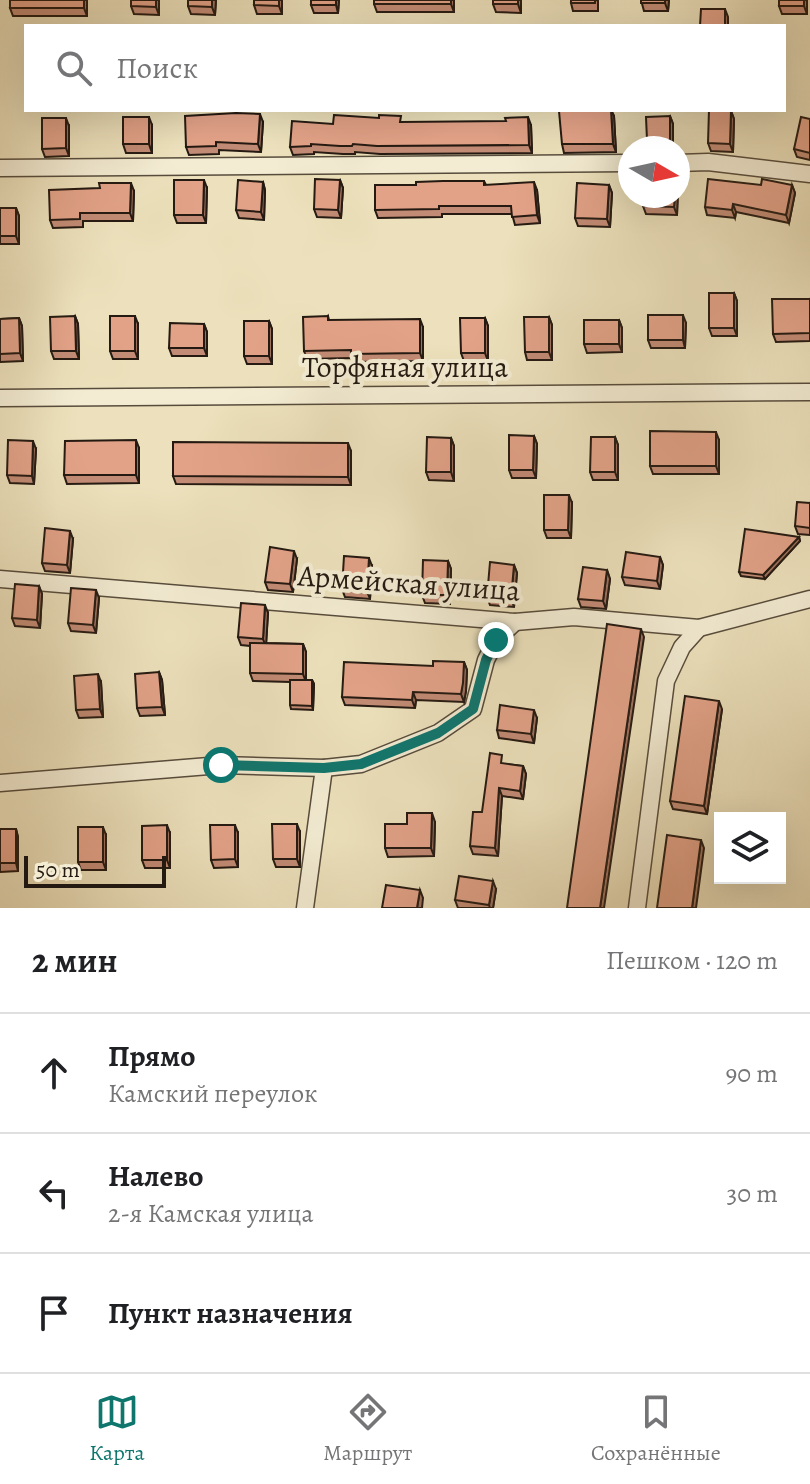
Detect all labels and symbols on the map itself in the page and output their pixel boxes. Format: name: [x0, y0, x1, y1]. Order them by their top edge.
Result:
north arrow: [618, 136, 690, 208]
street label: Торфяная улица: [302, 347, 508, 387]
street label: Армейская улица: [295, 555, 522, 611]
route end: [478, 622, 514, 658]
route start: [203, 747, 239, 783]
scale bar: [24, 852, 166, 888]

